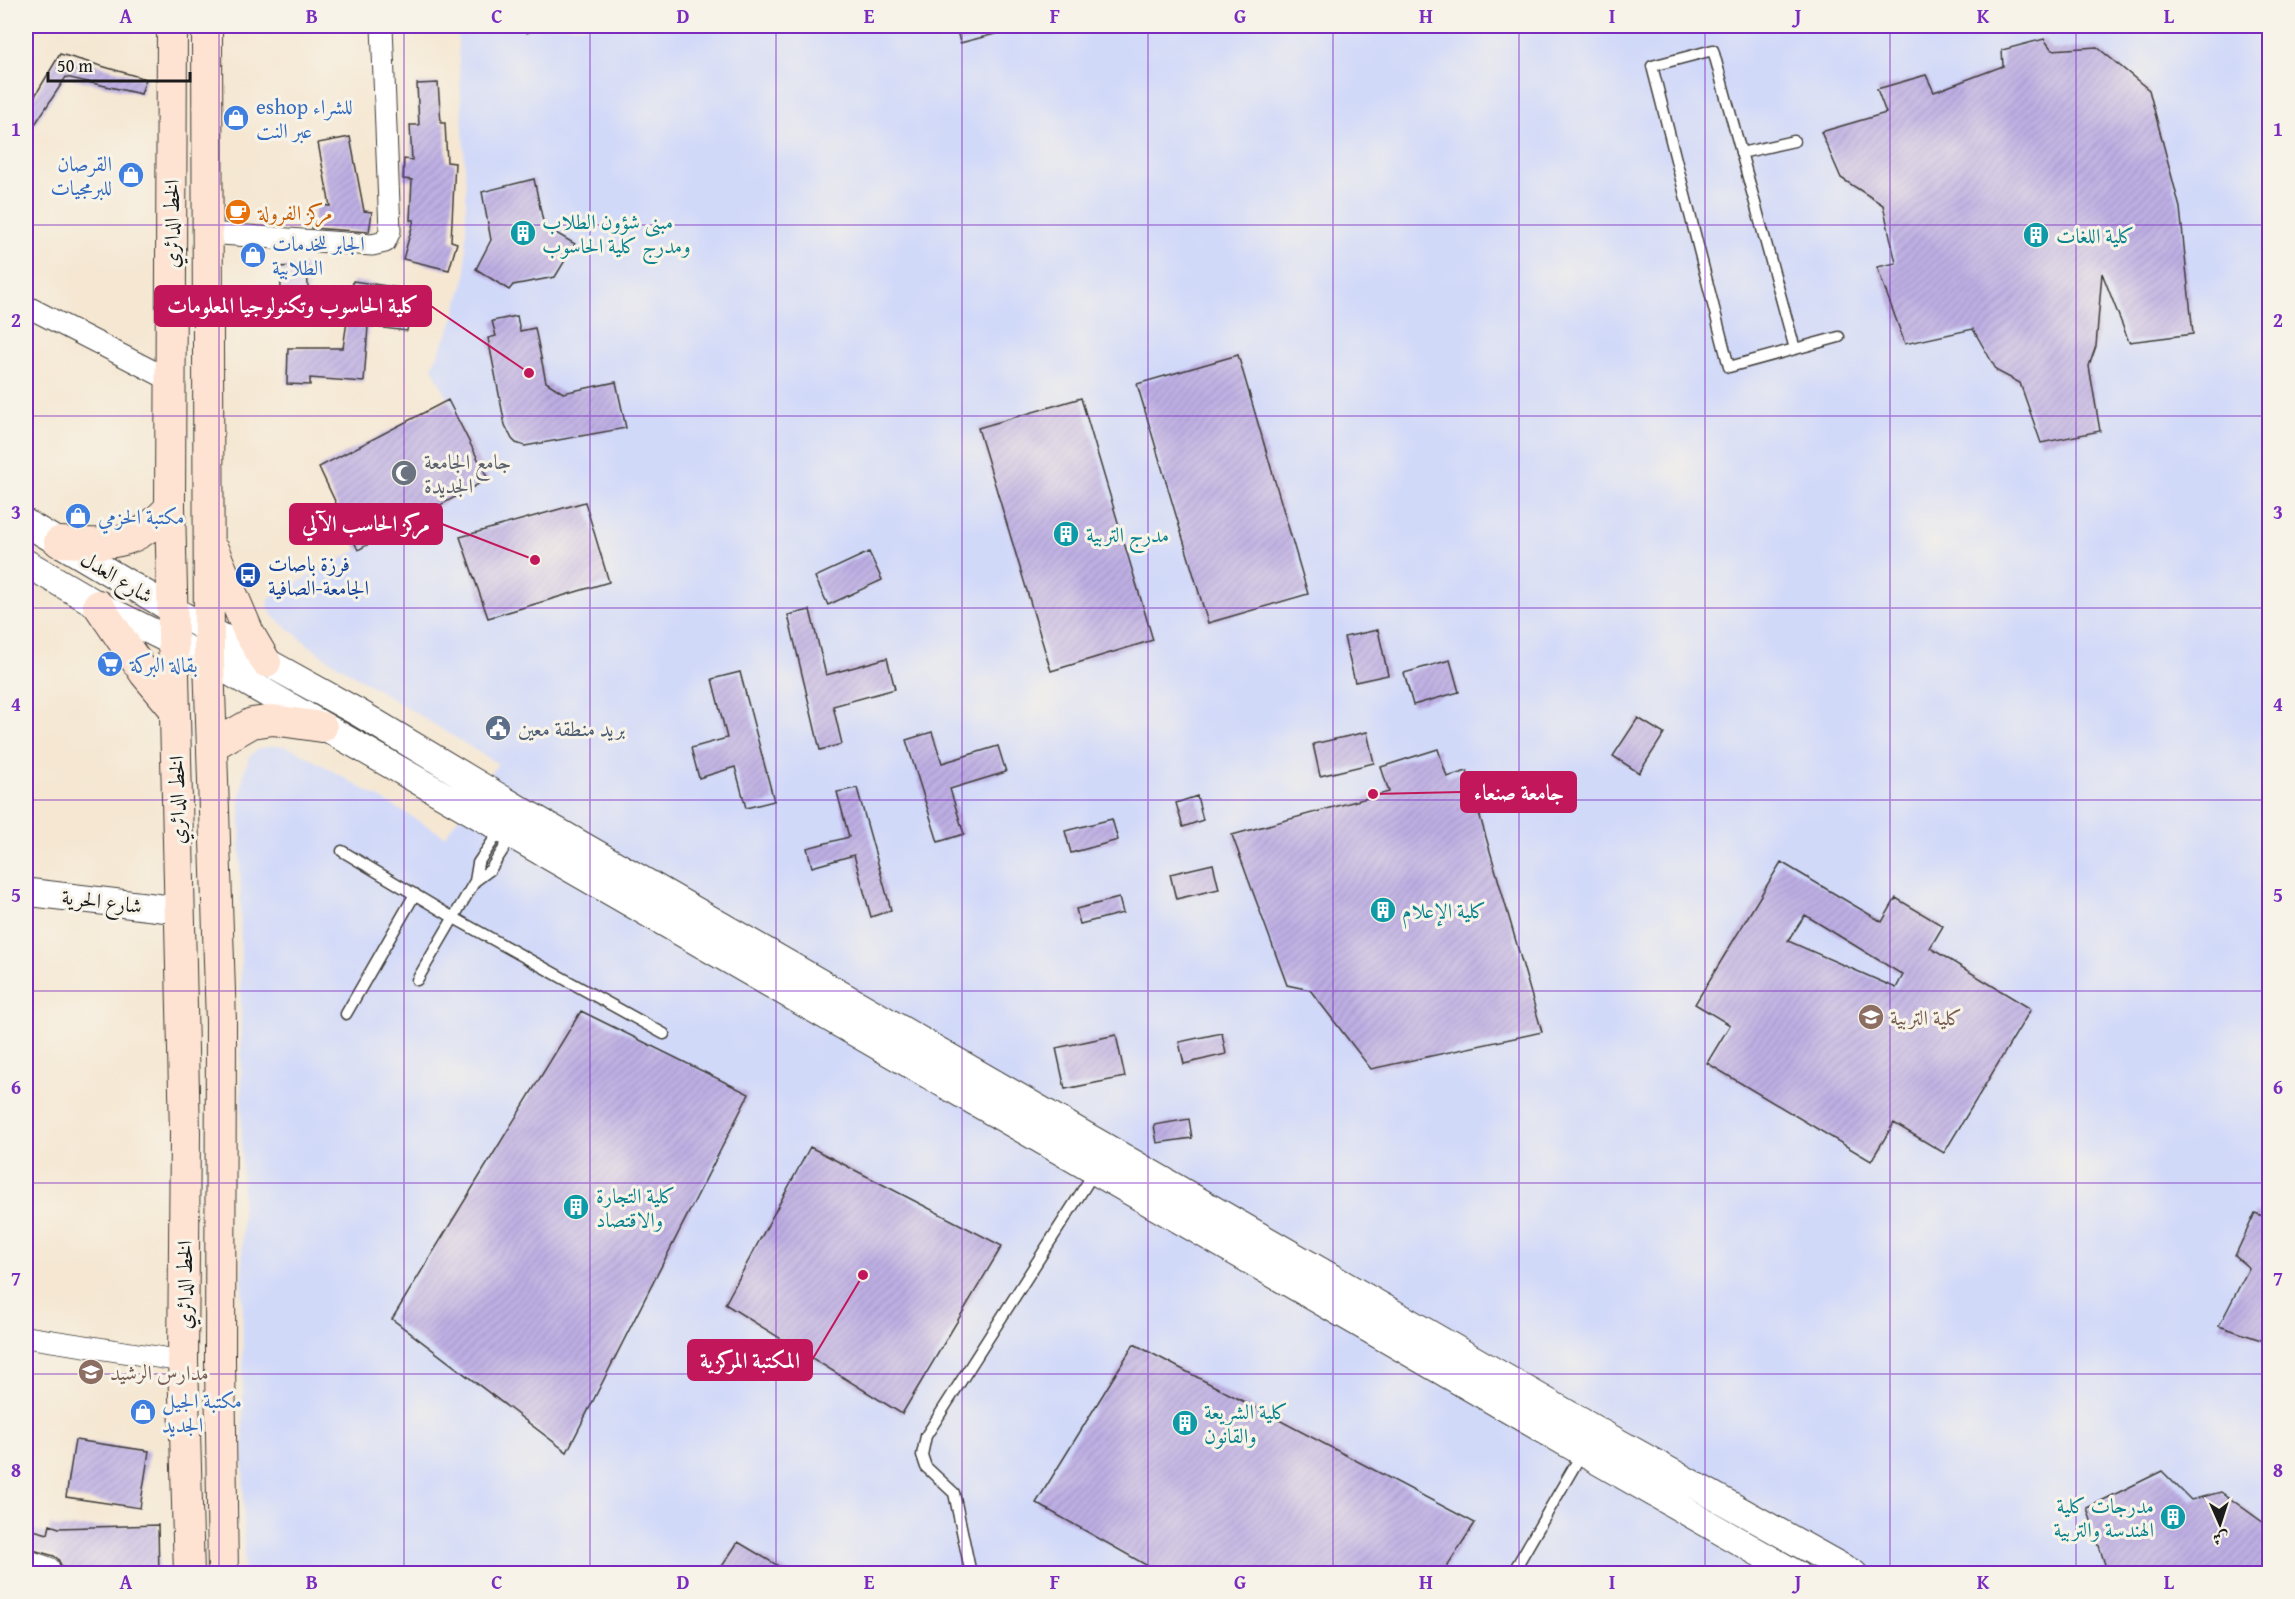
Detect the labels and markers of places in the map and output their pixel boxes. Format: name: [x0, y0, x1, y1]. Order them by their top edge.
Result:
place label: eshop للشراء عبر النت: [256, 91, 353, 146]
shop icon: eshop للشراء عبر النت: [221, 103, 251, 133]
place label: القرصان للبرمجيات: [50, 148, 112, 203]
shop icon: القرصان للبرمجيات: [116, 160, 146, 190]
cafe icon: مركز الفرولة: [223, 197, 253, 227]
place label: مركز الفرولة: [257, 197, 333, 228]
place label: مبنى شؤون الطلاب ومدرج كلية الحاسوب: [542, 206, 691, 265]
building icon: مبنى شؤون الطلاب ومدرج كلية الحاسوب: [508, 218, 538, 248]
building icon: كلية اللغات: [2021, 220, 2051, 250]
place label: كلية اللغات: [2056, 220, 2135, 251]
place label: الجابر للخدمات الطلابية: [272, 228, 365, 283]
shop icon: الجابر للخدمات الطلابية: [238, 240, 268, 270]
callout: كلية الحاسوب وتكنولوجيا المعلومات: [155, 286, 431, 326]
place label: جامع الجامعة الجديدة: [424, 446, 511, 501]
mosque icon: جامع الجامعة الجديدة: [389, 458, 419, 488]
shop icon: مكتبة الحزمي: [63, 501, 93, 531]
place label: مكتبة الحزمي: [98, 501, 184, 534]
callout: مركز الحاسب الآلي: [290, 504, 442, 544]
building icon: مدرج التربية: [1051, 519, 1081, 549]
place label: مدرج التربية: [1086, 519, 1169, 554]
place label: فرزة باصات الجامعة-الصافية: [268, 548, 369, 603]
bus stop icon: فرزة باصات الجامعة-الصافية: [233, 560, 263, 590]
supermarket icon: بقالة البركة: [95, 649, 125, 679]
place label: بقالة البركة: [129, 649, 198, 680]
public building icon: بريد منطقة معين: [483, 713, 513, 743]
place label: بريد منطقة معين: [518, 713, 626, 744]
callout: جامعة صنعاء: [1461, 772, 1576, 812]
building icon: كلية الإعلام: [1368, 895, 1398, 925]
place label: كلية الإعلام: [1402, 895, 1486, 929]
school or university icon: كلية التربية: [1856, 1002, 1886, 1032]
place label: كلية التربية: [1890, 1002, 1962, 1033]
place label: كلية التجارة والاقتصاد: [596, 1180, 676, 1235]
building icon: كلية التجارة والاقتصاد: [561, 1192, 591, 1222]
callout: المكتبة المركزية: [688, 1340, 812, 1380]
school or university icon: مدارس الرشيد: [76, 1357, 106, 1387]
place label: مدارس الرشيد: [110, 1357, 209, 1388]
place label: مكتبة الجيل الجديد: [162, 1385, 242, 1440]
place label: كلية الشريعة والقانون: [1204, 1396, 1288, 1451]
shop icon: مكتبة الجيل الجديد: [128, 1397, 158, 1427]
building icon: كلية الشريعة والقانون: [1170, 1408, 1200, 1438]
place label: مدرجات كلية الهندسة والتربية: [2054, 1490, 2154, 1545]
building icon: مدرجات كلية الهندسة والتربية: [2158, 1502, 2188, 1532]

